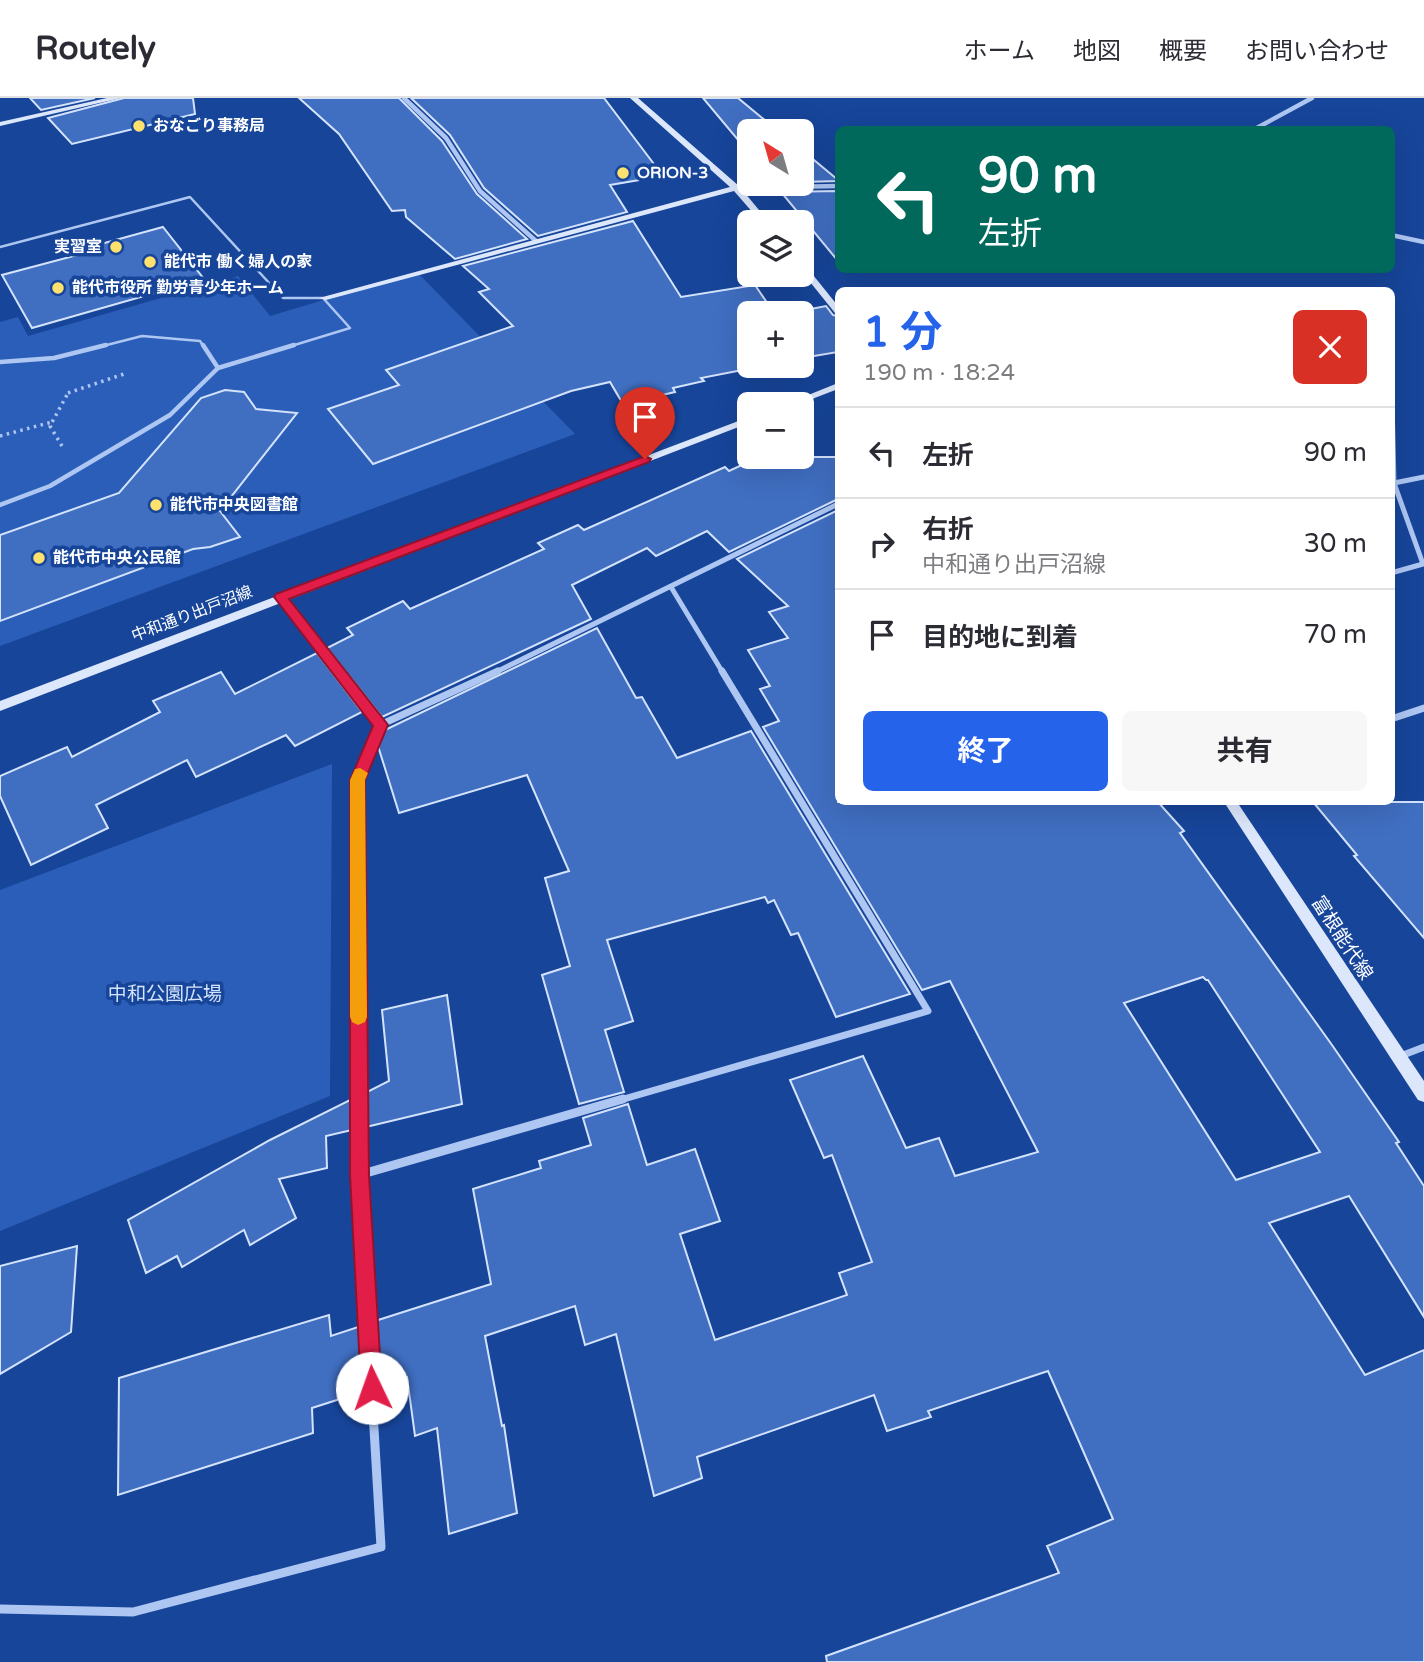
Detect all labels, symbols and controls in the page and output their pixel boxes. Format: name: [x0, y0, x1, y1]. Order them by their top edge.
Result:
text: Routely: [35, 29, 156, 68]
text: ホーム: [964, 37, 1035, 66]
text: 地図: [1073, 37, 1121, 66]
text: 概要: [1159, 37, 1207, 66]
text: お問い合わせ: [1245, 37, 1389, 66]
place label: おなごり事務局: [153, 116, 265, 136]
marker: おなごり事務局: [131, 118, 147, 134]
north arrow: [737, 119, 814, 196]
map controls: [737, 119, 814, 469]
text: 90 m: [978, 147, 1097, 206]
icon: left: [863, 154, 954, 245]
place label: ORION-3: [637, 163, 708, 183]
marker: ORION-3: [615, 165, 631, 181]
button: layers: [737, 210, 814, 287]
text: 左折: [978, 215, 1042, 253]
place label: 実習室: [54, 237, 102, 257]
marker: 実習室: [108, 239, 124, 255]
place label: 能代市 働く婦人の家: [164, 252, 312, 272]
marker: 能代市 働く婦人の家: [142, 254, 158, 270]
place label: 能代市役所 勤労青少年ホーム: [72, 278, 284, 298]
marker: 能代市役所 勤労青少年ホーム: [50, 280, 66, 296]
button: +: [737, 301, 814, 378]
text: 1 分: [863, 307, 942, 358]
button: close: [1293, 310, 1367, 384]
text: 190 m · 18:24: [863, 359, 1015, 387]
pin: [615, 387, 675, 459]
button: −: [737, 392, 814, 469]
icon: arrive: [626, 398, 664, 436]
icon: left: [863, 434, 901, 472]
text: 90 m: [1304, 437, 1367, 468]
text: 左折: [922, 440, 974, 471]
place label: 能代市中央図書館: [170, 495, 298, 515]
marker: 能代市中央図書館: [148, 497, 164, 513]
text: 右折: [922, 514, 974, 545]
icon: right: [863, 525, 901, 563]
text: 30 m: [1304, 528, 1367, 559]
place label: 能代市中央公民館: [53, 548, 181, 568]
marker: 能代市中央公民館: [31, 550, 47, 566]
text: 中和通り出戸沼線: [922, 551, 1106, 579]
street label: 中和通り出戸沼線: [129, 582, 255, 646]
icon: arrive: [863, 616, 901, 654]
text: 70 m: [1304, 619, 1367, 650]
text: 目的地に到着: [922, 622, 1078, 653]
button: 終了: [863, 711, 1108, 791]
button: 共有: [1122, 711, 1367, 791]
street label: 富根能代線: [1307, 892, 1377, 984]
park label: 中和公園広場: [108, 983, 222, 1005]
position arrow: [335, 1351, 409, 1425]

